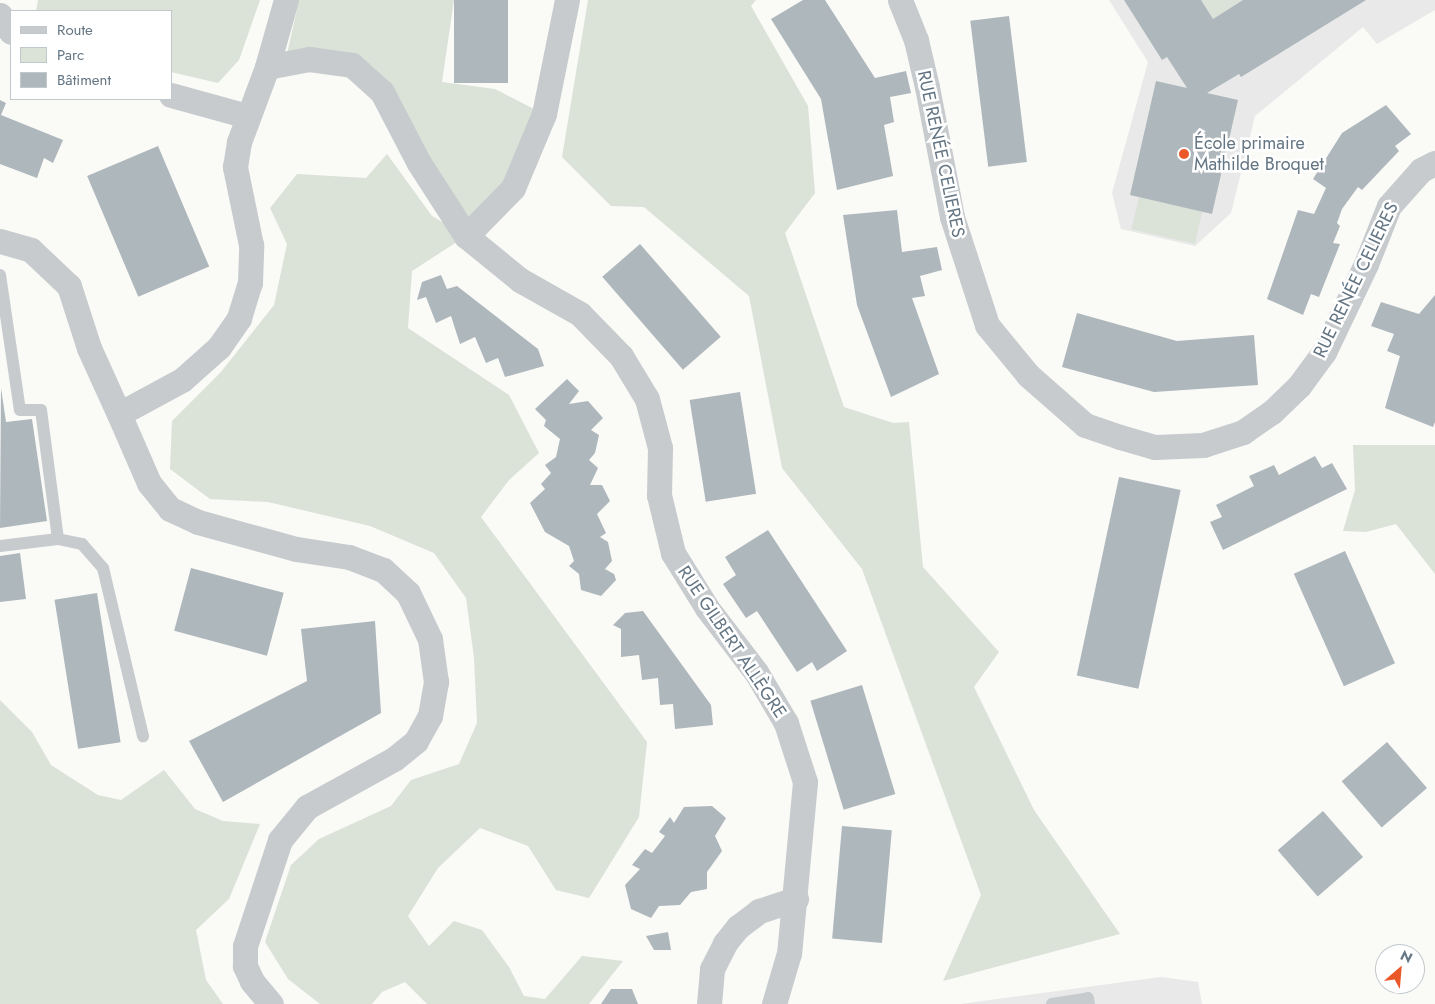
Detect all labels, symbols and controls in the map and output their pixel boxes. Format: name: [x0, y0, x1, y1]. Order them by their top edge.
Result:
legend: [10, 10, 172, 100]
text: Route: [57, 19, 93, 41]
text: Parc: [57, 44, 84, 66]
street label: RUE RENÉE CELIERES: [913, 68, 969, 240]
text: Bâtiment: [57, 69, 111, 91]
place label: École primaire Mathilde Broquet: [1194, 133, 1324, 176]
marker: École primaire Mathilde Broquet: [1178, 148, 1190, 160]
street label: RUE RENÉE CELIERES: [1309, 199, 1403, 361]
street label: RUE GILBERT ALLÈGRE: [673, 562, 791, 722]
north arrow: [1375, 944, 1425, 994]
text: N: [1397, 945, 1416, 968]

